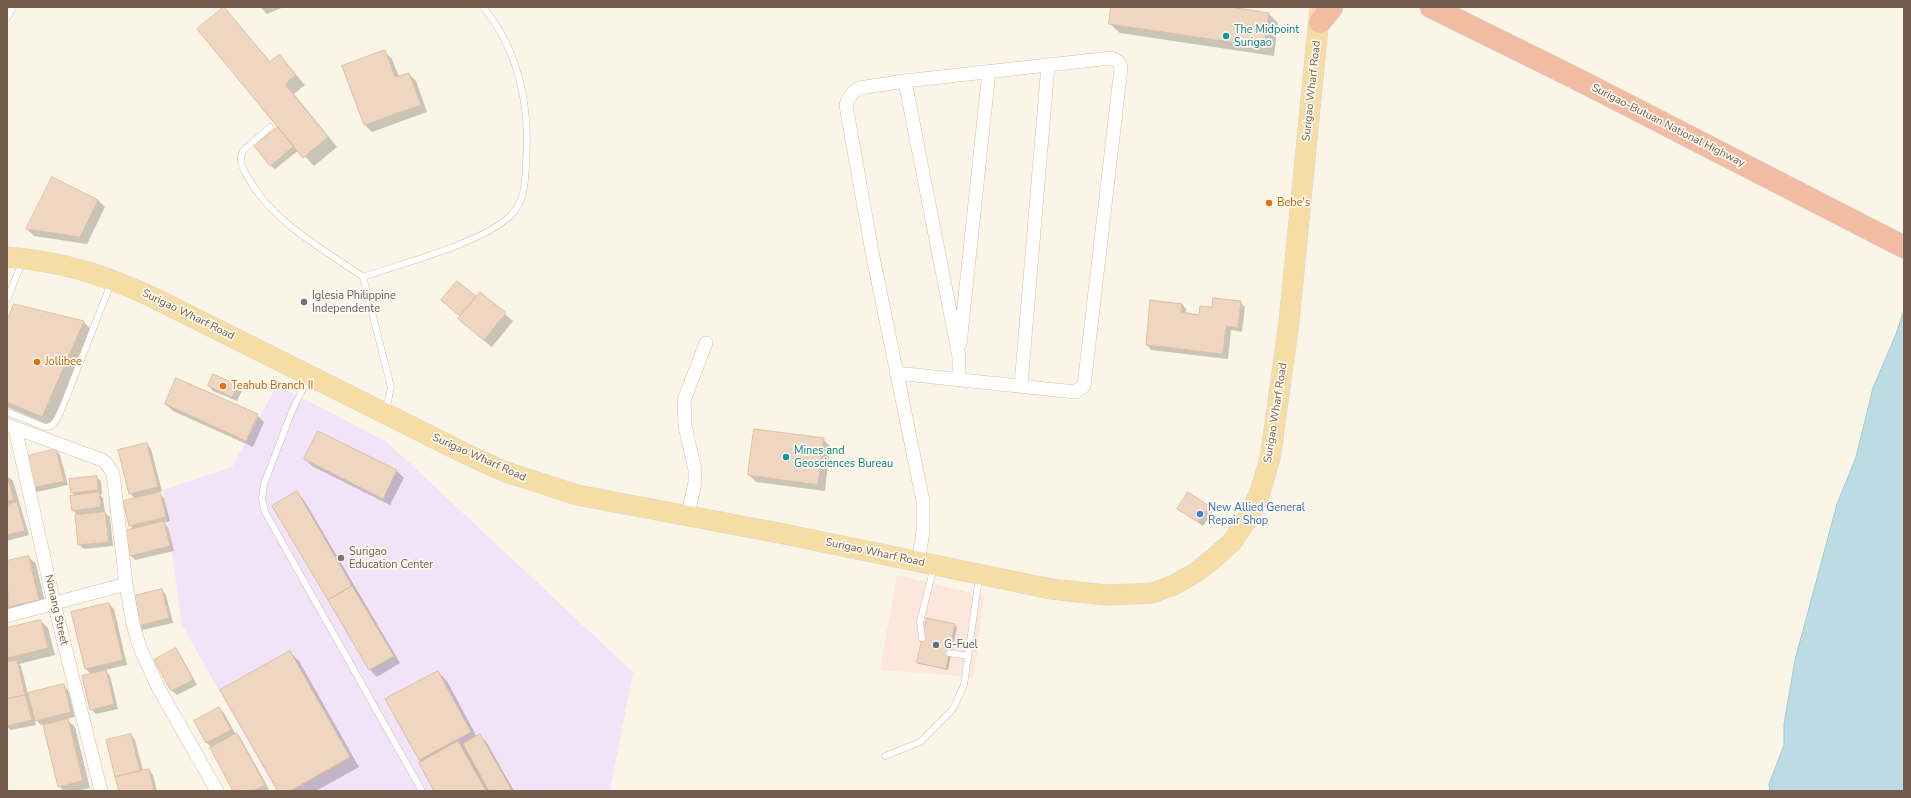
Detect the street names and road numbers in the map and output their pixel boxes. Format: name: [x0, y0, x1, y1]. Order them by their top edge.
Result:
street label: Surigao Wharf Road: [1300, 40, 1324, 142]
street label: Surigao-Butuan National Highway: [1589, 82, 1747, 170]
street label: Surigao Wharf Road: [140, 287, 236, 343]
street label: Surigao Wharf Road: [1262, 362, 1290, 464]
street label: Surigao Wharf Road: [430, 431, 528, 485]
street label: Surigao Wharf Road: [824, 536, 926, 570]
street label: Nonang Street: [41, 574, 71, 646]

